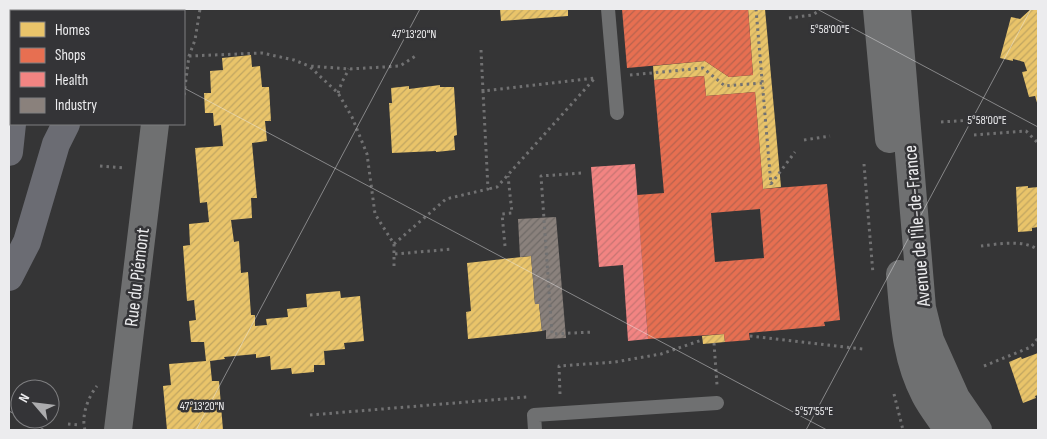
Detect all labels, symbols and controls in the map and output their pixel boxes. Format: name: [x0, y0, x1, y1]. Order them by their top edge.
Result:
legend: [10, 10, 185, 125]
text: Homes: [55, 21, 90, 40]
text: 5°58'00"E: [810, 22, 850, 37]
text: 47°13'20"N: [392, 27, 436, 42]
text: Shops: [55, 46, 86, 65]
text: Health: [55, 71, 88, 90]
text: Industry: [55, 96, 97, 115]
text: 5°58'00"E: [967, 113, 1007, 128]
street label: Avenue de l'Île-de-France: [899, 144, 936, 309]
street label: Rue du Piémont: [120, 226, 155, 328]
north arrow: [10, 379, 60, 429]
text: N: [15, 391, 33, 405]
text: 47°13'20"N: [180, 399, 224, 414]
text: 5°57'55"E: [795, 404, 833, 419]

